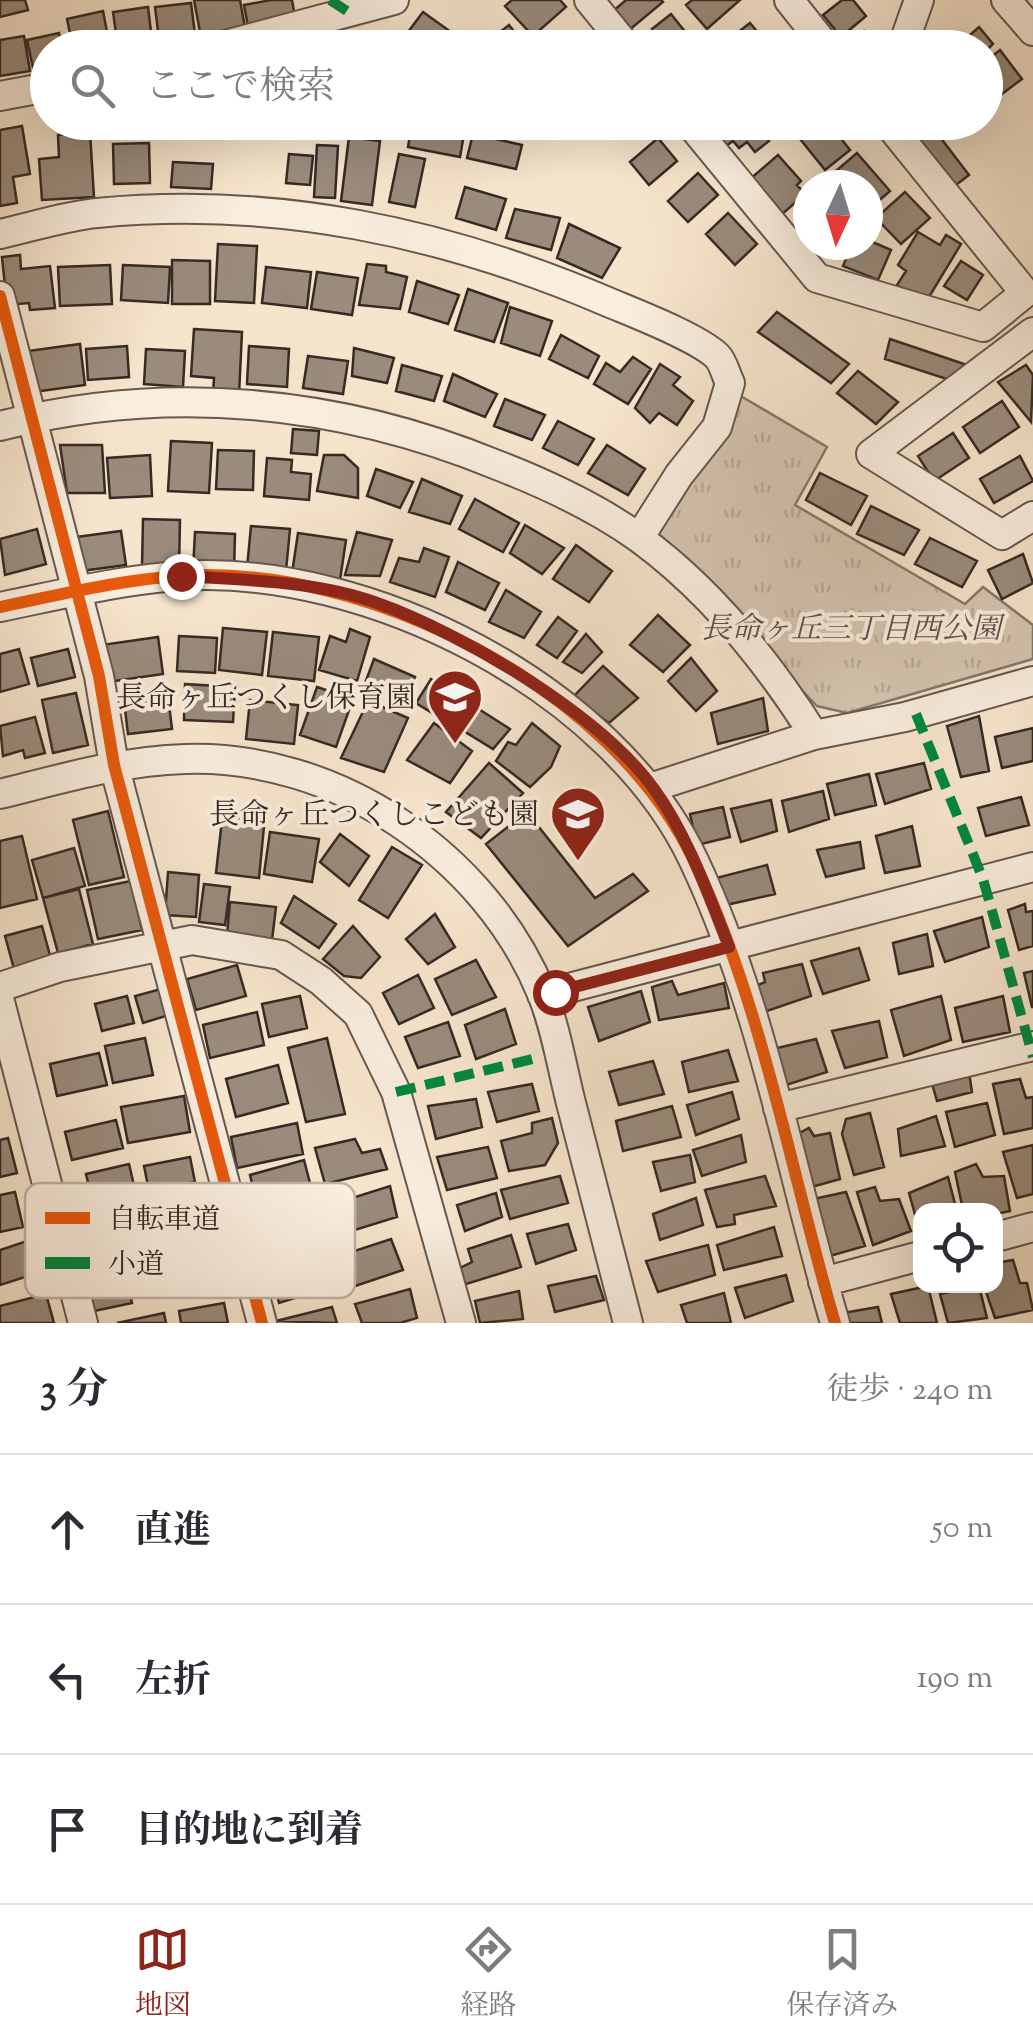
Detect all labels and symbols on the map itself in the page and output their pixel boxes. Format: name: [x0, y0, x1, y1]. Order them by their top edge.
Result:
north arrow: [793, 170, 883, 260]
route end: [159, 554, 205, 600]
park label: 長命ヶ丘三丁目西公園: [701, 609, 1006, 652]
school or university icon: 長命ヶ丘つくし保育園: [425, 667, 485, 746]
place label: 長命ヶ丘つくし保育園: [116, 678, 416, 721]
school or university icon: 長命ヶ丘つくしこども園: [548, 784, 608, 863]
place label: 長命ヶ丘つくしこども園: [209, 795, 539, 838]
route start: [533, 970, 579, 1016]
legend: [25, 1183, 355, 1298]
text: 自転車道: [108, 1201, 220, 1241]
text: 小道: [108, 1246, 164, 1286]

